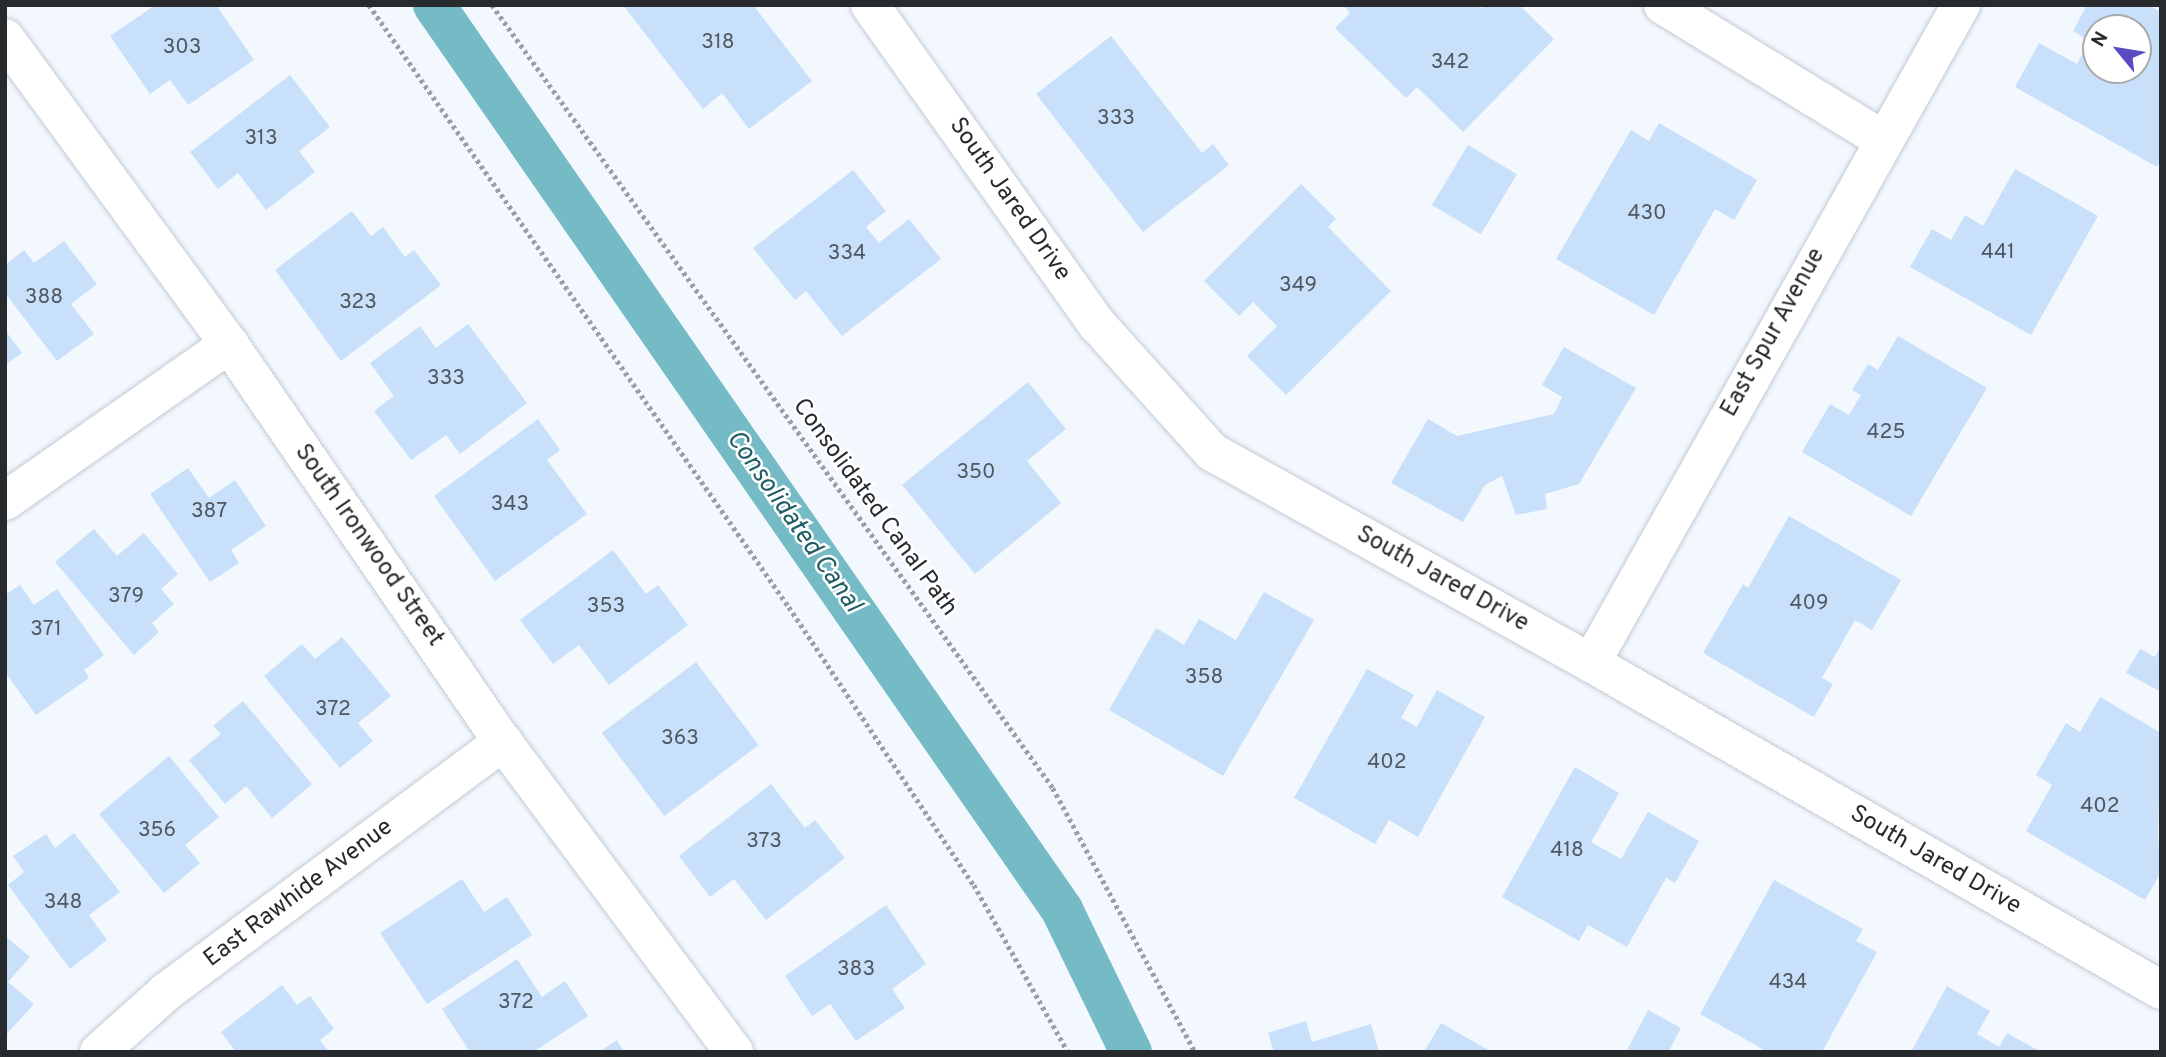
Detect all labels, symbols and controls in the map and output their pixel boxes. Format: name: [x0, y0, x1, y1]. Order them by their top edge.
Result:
north arrow: [2082, 14, 2152, 84]
text: N: [2087, 28, 2114, 51]
house number: 318: [701, 30, 735, 56]
house number: 303: [163, 35, 201, 61]
house number: 342: [1431, 50, 1469, 76]
house number: 333: [1097, 106, 1135, 132]
street label: South Jared Drive: [942, 113, 1076, 287]
house number: 313: [244, 126, 278, 152]
house number: 430: [1628, 201, 1666, 227]
house number: 441: [1981, 240, 2015, 266]
house number: 334: [828, 241, 866, 267]
street label: East Spur Avenue: [1715, 243, 1833, 423]
house number: 349: [1279, 273, 1317, 299]
house number: 388: [25, 285, 63, 311]
house number: 323: [339, 290, 377, 316]
house number: 333: [427, 366, 465, 392]
street label: Consolidated Canal Path: [785, 394, 963, 622]
house number: 425: [1867, 420, 1905, 446]
water label: Consolidated Canal: [718, 425, 868, 619]
street label: South Ironwood Street: [287, 439, 449, 653]
house number: 350: [956, 460, 996, 486]
house number: 343: [491, 492, 529, 518]
house number: 387: [191, 499, 227, 525]
street label: South Jared Drive: [1351, 521, 1533, 639]
house number: 379: [108, 584, 144, 610]
house number: 409: [1789, 591, 1829, 617]
house number: 353: [587, 594, 625, 620]
house number: 371: [30, 617, 62, 643]
house number: 358: [1185, 665, 1223, 691]
house number: 372: [315, 697, 351, 723]
house number: 363: [661, 726, 699, 752]
house number: 402: [1367, 750, 1407, 776]
house number: 402: [2080, 794, 2120, 820]
street label: South Jared Drive: [1844, 800, 2026, 922]
street label: East Rawhide Avenue: [199, 813, 399, 975]
house number: 356: [138, 818, 176, 844]
house number: 373: [746, 829, 782, 855]
house number: 418: [1550, 838, 1584, 864]
house number: 348: [44, 890, 82, 916]
house number: 383: [837, 957, 875, 983]
house number: 434: [1769, 970, 1807, 996]
house number: 372: [498, 990, 534, 1016]

